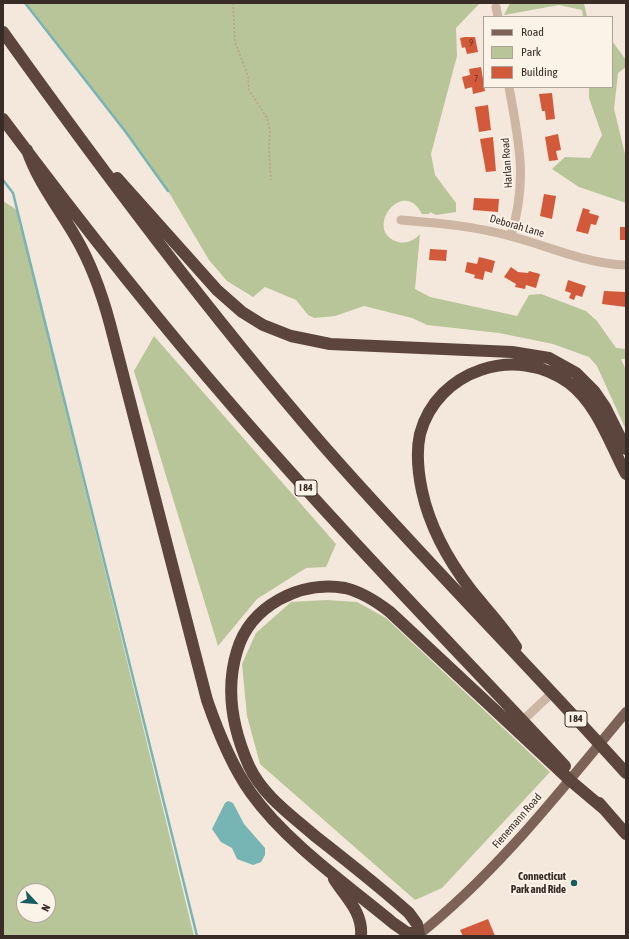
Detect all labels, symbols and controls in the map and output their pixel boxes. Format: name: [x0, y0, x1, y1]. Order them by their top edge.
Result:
legend: [483, 16, 613, 88]
text: Road: [521, 25, 544, 39]
house number: 9: [469, 38, 473, 48]
text: Park: [521, 45, 541, 59]
text: Building: [521, 65, 558, 79]
house number: 7: [474, 74, 478, 84]
street label: Harlan Road: [499, 137, 515, 189]
street label: Deborah Lane: [488, 212, 546, 240]
road number: I 84: [295, 480, 317, 496]
road number: I 84: [565, 711, 587, 727]
street label: Fienemann Road: [490, 791, 544, 851]
place label: Connecticut Park and Ride: [511, 870, 566, 896]
marker: Connecticut Park and Ride: [569, 878, 579, 888]
north arrow: [16, 883, 56, 923]
text: N: [39, 902, 53, 913]

